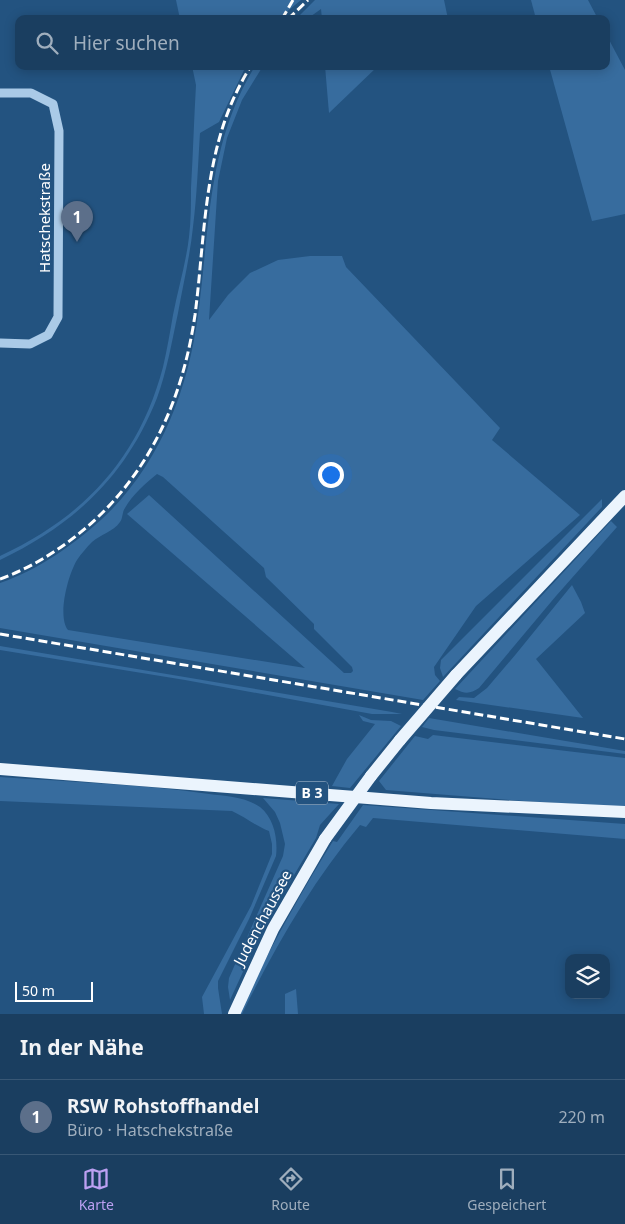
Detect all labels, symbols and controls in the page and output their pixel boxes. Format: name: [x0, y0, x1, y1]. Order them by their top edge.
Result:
search box: [15, 15, 610, 70]
icon: search: [33, 29, 61, 57]
text: Hier suchen: [73, 30, 180, 56]
street label: Hatschekstraße: [34, 163, 54, 273]
pin: 1: [61, 201, 93, 242]
your location: [318, 462, 344, 488]
road number: B 3: [296, 781, 328, 804]
street label: Judenchaussee: [228, 866, 296, 971]
map controls: [565, 954, 610, 999]
button: layers: [565, 954, 610, 999]
scale bar: [15, 979, 92, 1002]
text: 50 m: [22, 981, 55, 1000]
text: In der Nähe: [20, 1033, 144, 1061]
text: RSW Rohstoffhandel: [67, 1093, 259, 1119]
text: 1: [31, 1106, 41, 1128]
text: 220 m: [558, 1106, 605, 1128]
text: Büro · Hatschekstraße: [67, 1119, 233, 1141]
tab: Karte: [79, 1165, 114, 1214]
tab: Route: [271, 1165, 310, 1214]
tab: Gespeichert: [467, 1165, 546, 1214]

